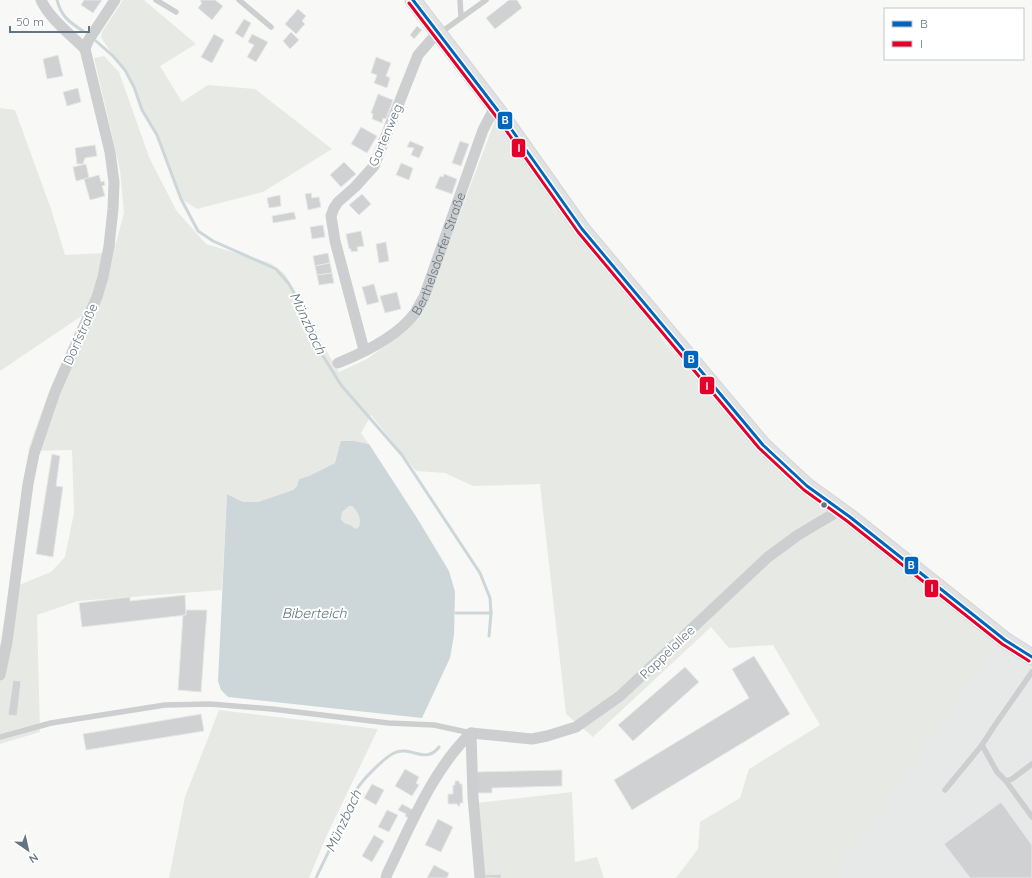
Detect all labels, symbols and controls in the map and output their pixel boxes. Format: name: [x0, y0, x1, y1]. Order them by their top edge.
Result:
scale bar: [10, 8, 89, 34]
legend: [884, 8, 1024, 60]
text: 50 m: [16, 14, 44, 29]
text: B: [920, 16, 928, 31]
text: I: [920, 36, 923, 51]
street label: Gartenweg: [365, 101, 405, 169]
line badge: B: [497, 111, 513, 130]
text: B: [501, 113, 509, 127]
line badge: I: [511, 138, 526, 158]
text: I: [517, 141, 521, 155]
street label: Berthelsdorfer Straße: [408, 190, 468, 318]
water label: Münzbach: [286, 289, 331, 358]
street label: Dorfstraße: [59, 301, 101, 367]
line badge: B: [683, 350, 699, 369]
text: B: [687, 352, 695, 366]
line badge: I: [699, 376, 715, 395]
text: I: [705, 379, 709, 393]
unlabelled marker: [819, 500, 829, 510]
line badge: B: [904, 556, 919, 575]
text: B: [907, 558, 915, 572]
line badge: I: [924, 579, 939, 598]
text: I: [930, 581, 934, 595]
water label: Biberteich: [282, 604, 347, 622]
street label: Pappelallee: [636, 622, 698, 682]
water label: Münzbach: [321, 786, 366, 855]
north arrow: [8, 830, 48, 870]
text: N: [26, 850, 41, 866]

